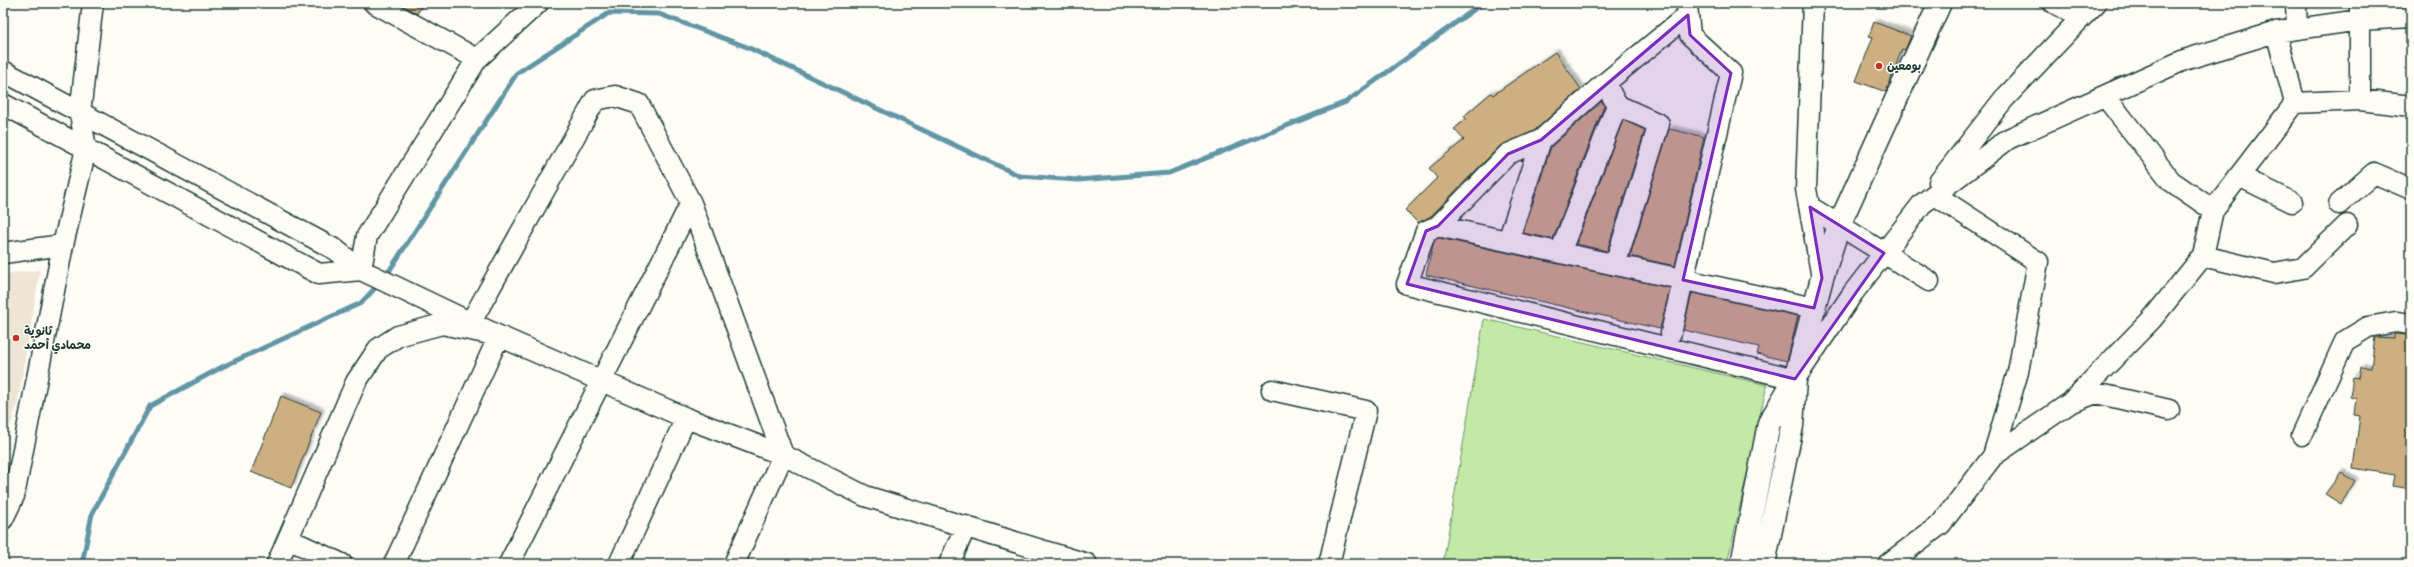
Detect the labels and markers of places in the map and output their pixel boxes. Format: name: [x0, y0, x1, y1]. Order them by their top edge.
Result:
place label: بومعين: [1887, 59, 1921, 74]
marker: بومعين: [1874, 61, 1884, 71]
place label: ثانوية محمادي أحمد: [24, 324, 91, 354]
marker: ثانوية محمادي أحمد: [11, 333, 21, 343]

